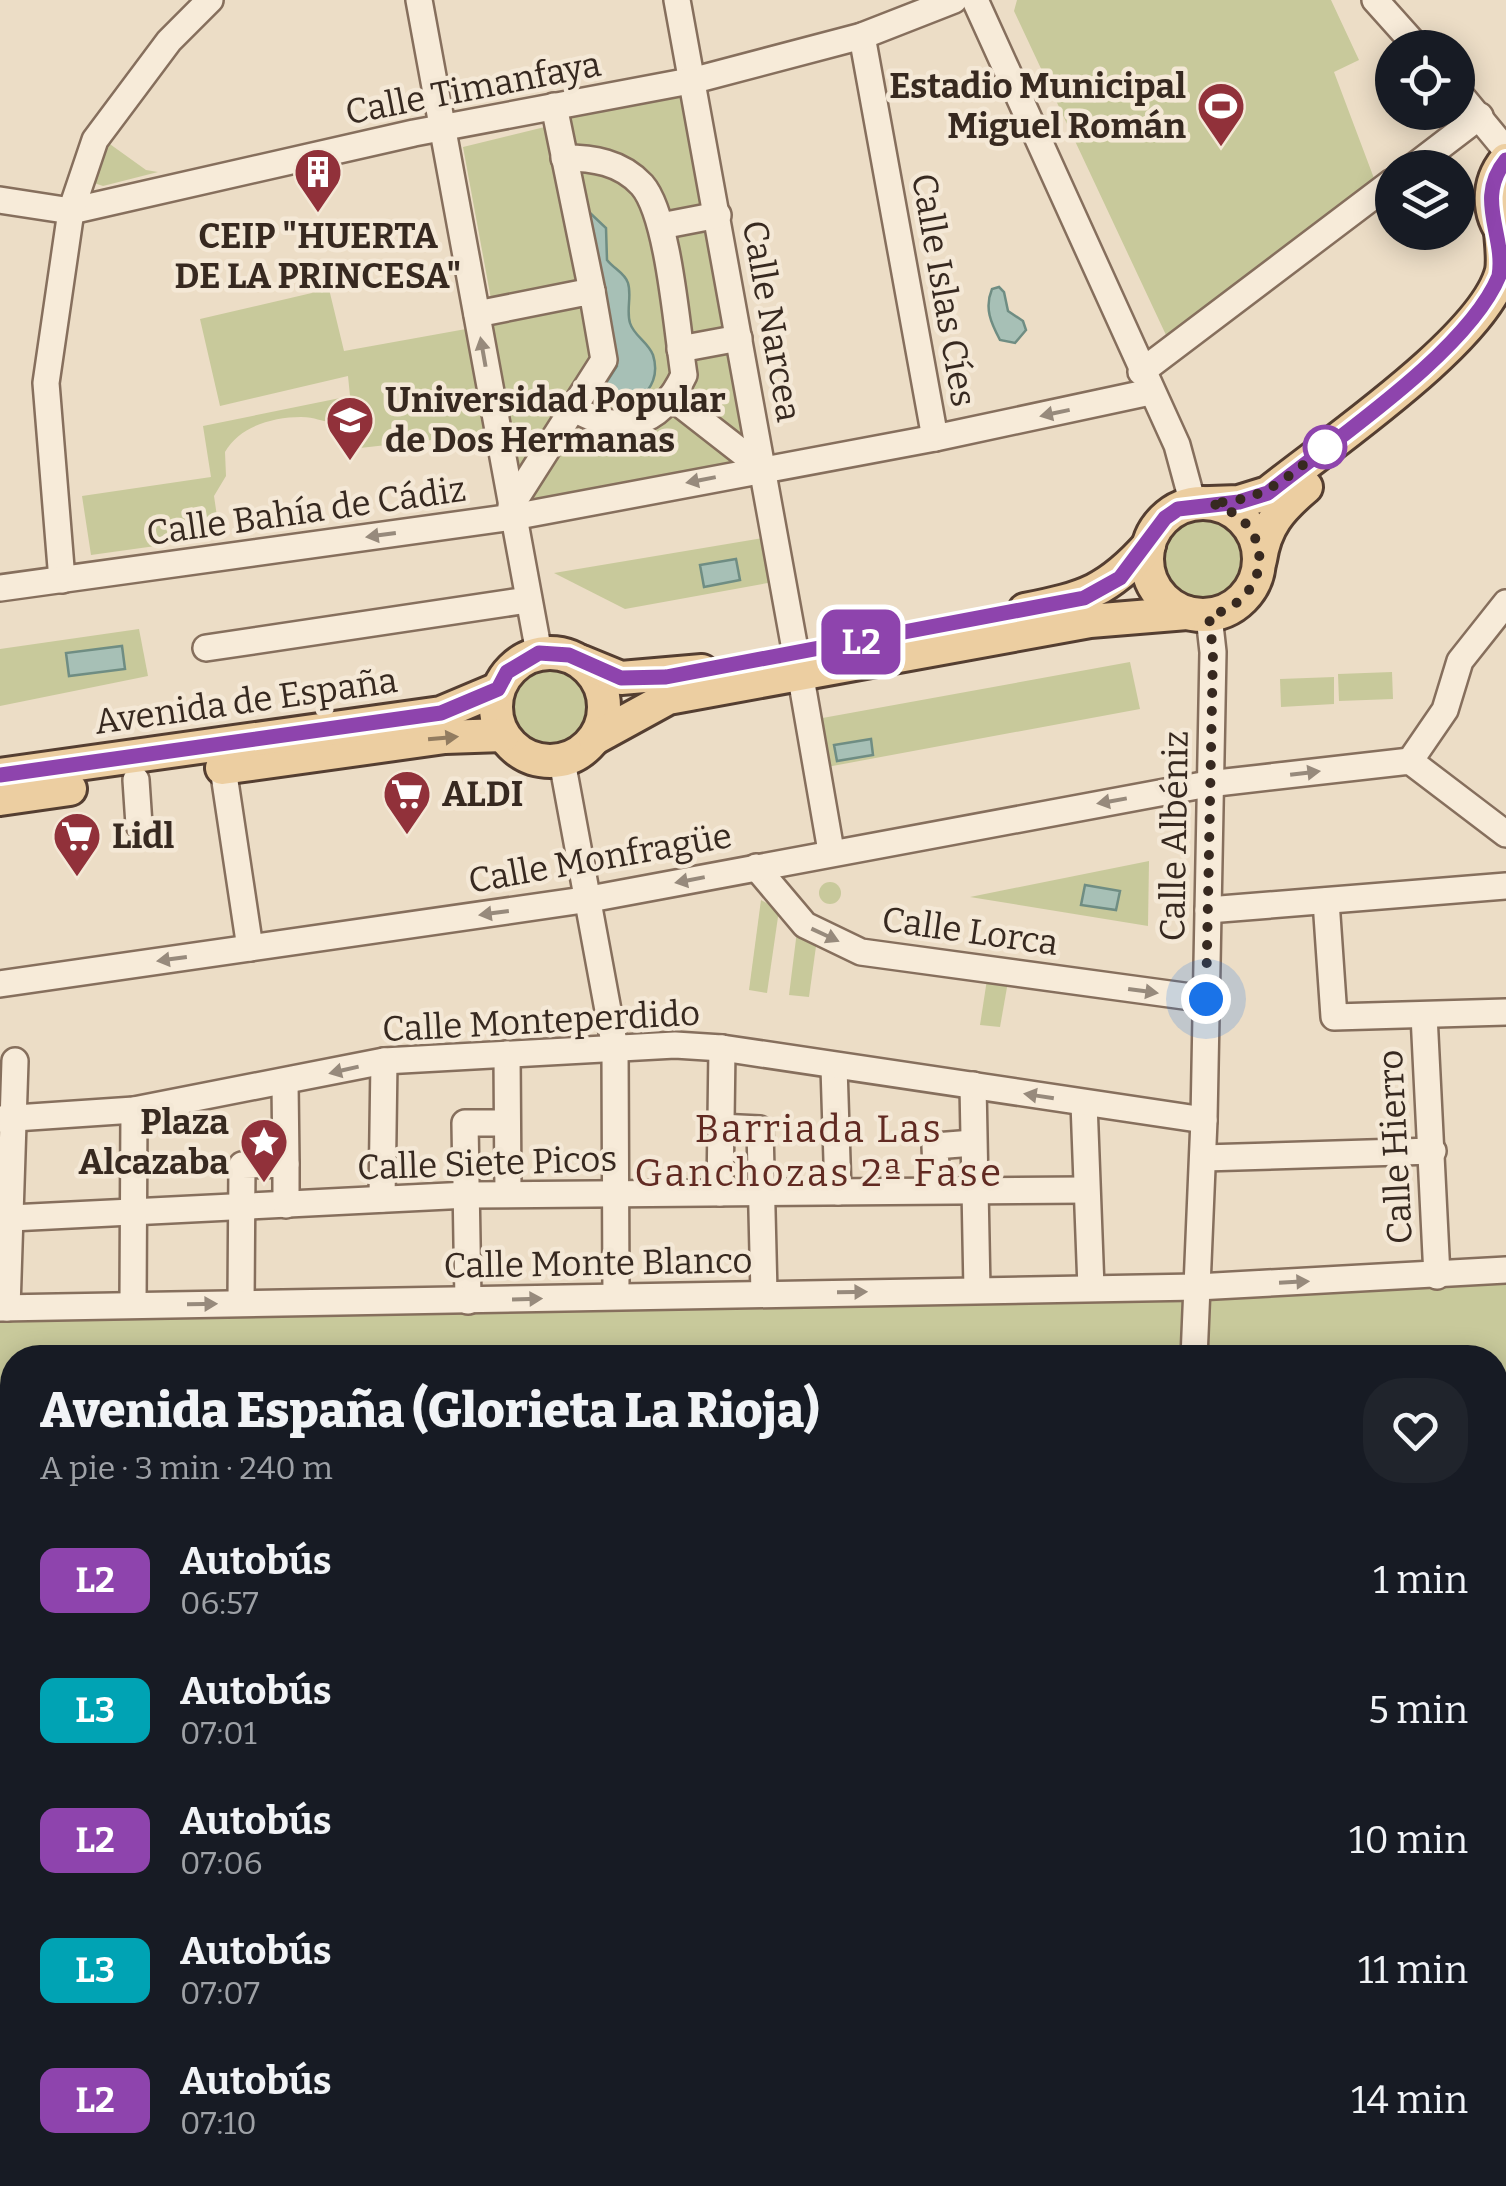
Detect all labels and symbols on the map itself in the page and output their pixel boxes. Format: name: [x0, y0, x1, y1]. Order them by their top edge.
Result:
street label: Calle Timanfaya: [342, 43, 604, 133]
place label: Estadio Municipal Miguel Román: [889, 65, 1186, 147]
sports icon: Estadio Municipal Miguel Román: [1195, 80, 1247, 148]
building icon: CEIP "HUERTA DE LA PRINCESA": [292, 146, 344, 214]
street label: Calle Islas Cíes: [903, 170, 985, 410]
place label: CEIP "HUERTA DE LA PRINCESA": [174, 215, 462, 297]
street label: Calle Narcea: [734, 217, 810, 425]
one-way arrow: [475, 336, 490, 368]
place label: Universidad Popular de Dos Hermanas: [385, 379, 726, 461]
school or university icon: Universidad Popular de Dos Hermanas: [324, 394, 376, 462]
one-way arrow: [1039, 406, 1070, 421]
unlabelled marker: [1304, 426, 1346, 468]
street label: Calle Bahía de Cádiz: [144, 468, 468, 554]
one-way arrow: [685, 472, 716, 488]
one-way arrow: [364, 528, 396, 544]
line badge: L2: [816, 610, 906, 674]
street label: Avenida de España: [92, 659, 400, 743]
one-way arrow: [428, 730, 460, 746]
street label: Calle Albéniz: [1151, 730, 1197, 942]
one-way arrow: [1290, 765, 1321, 781]
supermarket icon: ALDI: [381, 768, 433, 836]
place label: ALDI: [442, 773, 523, 815]
one-way arrow: [1096, 794, 1127, 809]
supermarket icon: Lidl: [51, 810, 103, 878]
street label: Calle Monfragüe: [465, 814, 735, 902]
place label: Lidl: [112, 815, 175, 857]
one-way arrow: [673, 873, 705, 888]
street label: Calle Lorca: [879, 898, 1061, 964]
one-way arrow: [477, 905, 509, 921]
one-way arrow: [810, 926, 839, 943]
one-way arrow: [156, 952, 187, 968]
your location: [1181, 974, 1231, 1024]
one-way arrow: [1128, 983, 1159, 999]
street label: Calle Monteperdido: [381, 992, 701, 1050]
street label: Calle Hierro: [1369, 1049, 1421, 1245]
one-way arrow: [328, 1063, 359, 1078]
one-way arrow: [1022, 1087, 1054, 1103]
place label: Plaza Alcazaba: [79, 1101, 229, 1183]
district label: Barriada Las Ganchozas 2ª Fase: [635, 1106, 1003, 1196]
place icon: Plaza Alcazaba: [238, 1116, 290, 1184]
street label: Calle Siete Picos: [356, 1137, 618, 1189]
street label: Calle Monte Blanco: [443, 1239, 753, 1287]
one-way arrow: [1278, 1274, 1310, 1290]
one-way arrow: [837, 1284, 869, 1300]
one-way arrow: [512, 1290, 544, 1306]
one-way arrow: [187, 1295, 219, 1311]

